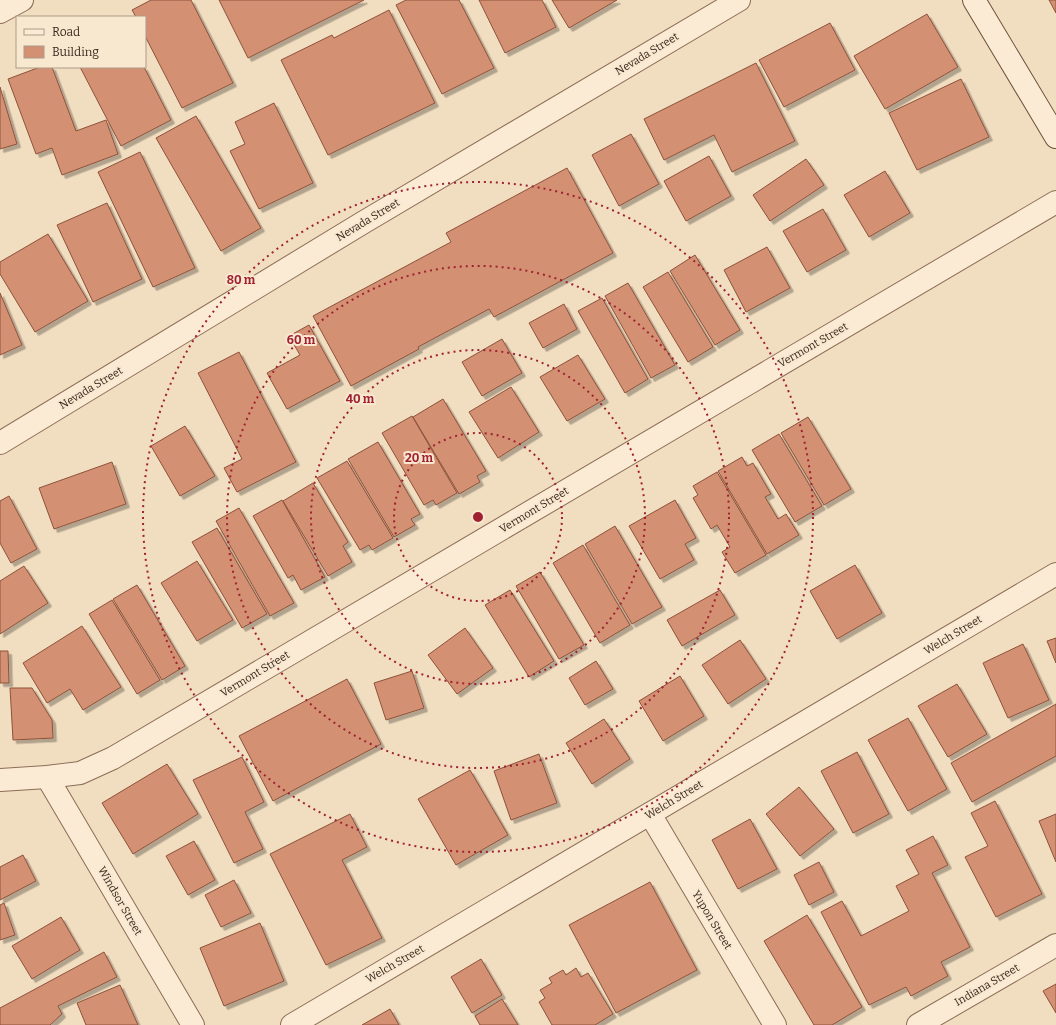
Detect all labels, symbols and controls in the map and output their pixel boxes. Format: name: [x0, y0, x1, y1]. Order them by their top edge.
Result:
legend: [16, 16, 146, 68]
text: Road: [52, 25, 80, 39]
street label: Nevada Street: [613, 30, 681, 78]
text: Building: [52, 45, 99, 59]
street label: Nevada Street: [334, 196, 402, 244]
text: 80 m: [227, 273, 256, 287]
street label: Vermont Street: [776, 320, 850, 370]
text: 60 m: [287, 333, 316, 347]
street label: Nevada Street: [57, 364, 125, 412]
text: 40 m: [346, 392, 375, 406]
text: 20 m: [405, 451, 434, 465]
street label: Vermont Street: [497, 484, 571, 536]
centre of rings: [471, 510, 485, 524]
street label: Welch Street: [922, 613, 984, 657]
street label: Vermont Street: [218, 648, 292, 700]
street label: Welch Street: [643, 778, 705, 822]
street label: Windsor Street: [95, 864, 145, 938]
street label: Yupon Street: [689, 888, 735, 952]
street label: Welch Street: [364, 942, 426, 986]
street label: Indiana Street: [952, 961, 1022, 1009]

